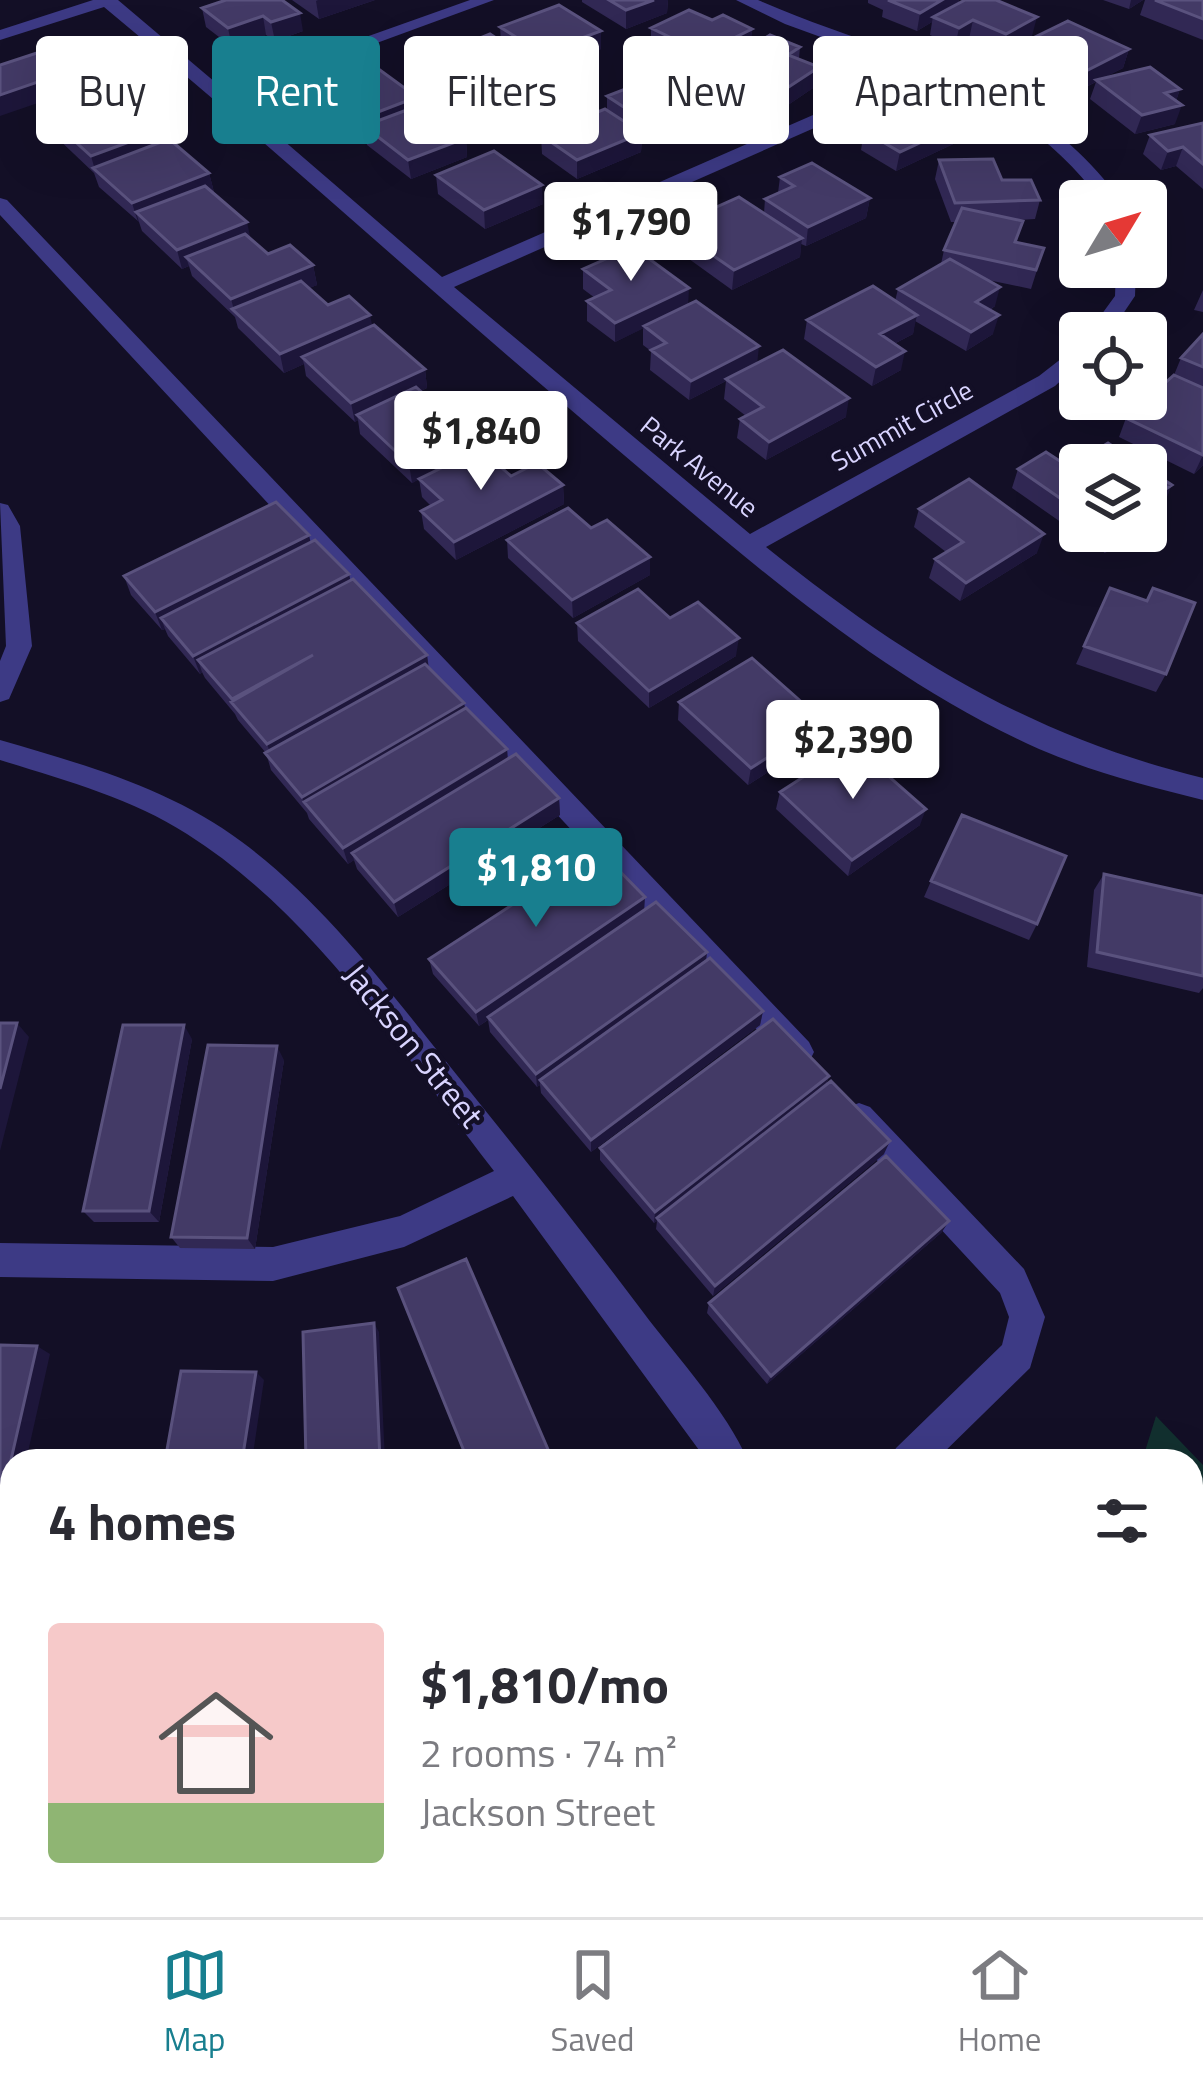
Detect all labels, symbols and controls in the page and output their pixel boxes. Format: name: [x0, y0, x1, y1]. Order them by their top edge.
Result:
chip: Buy: [36, 36, 188, 144]
chip: Rent: [212, 36, 380, 144]
chip: Filters: [404, 36, 599, 144]
chip: New: [623, 36, 789, 144]
chip: Apartment: [813, 36, 1088, 144]
north arrow: [1059, 180, 1167, 288]
map controls: [1059, 180, 1167, 552]
pin: $1,790: [533, 182, 729, 284]
text: $1,790: [571, 191, 691, 250]
button: locate: [1059, 312, 1167, 420]
street label: Summit Circle: [823, 369, 980, 481]
pin: $1,840: [383, 391, 579, 493]
text: $1,840: [421, 400, 541, 459]
street label: Park Avenue: [632, 405, 768, 526]
button: layers: [1059, 444, 1167, 552]
pin: $2,390: [755, 700, 951, 802]
text: $2,390: [793, 709, 913, 768]
pin: $1,810: [438, 828, 634, 930]
text: $1,810: [476, 837, 596, 896]
street label: Jackson Street: [332, 952, 496, 1138]
text: 4 homes: [48, 1482, 236, 1560]
icon: filters: [1089, 1488, 1155, 1554]
text: $1,810/mo: [420, 1645, 669, 1723]
icon: home: [144, 1671, 288, 1815]
text: 2 rooms · 74 m²: [420, 1723, 677, 1782]
text: Jackson Street: [420, 1782, 655, 1841]
tab: Map: [162, 1942, 228, 2064]
tab: Saved: [551, 1942, 635, 2064]
tab: Home: [958, 1942, 1041, 2064]

